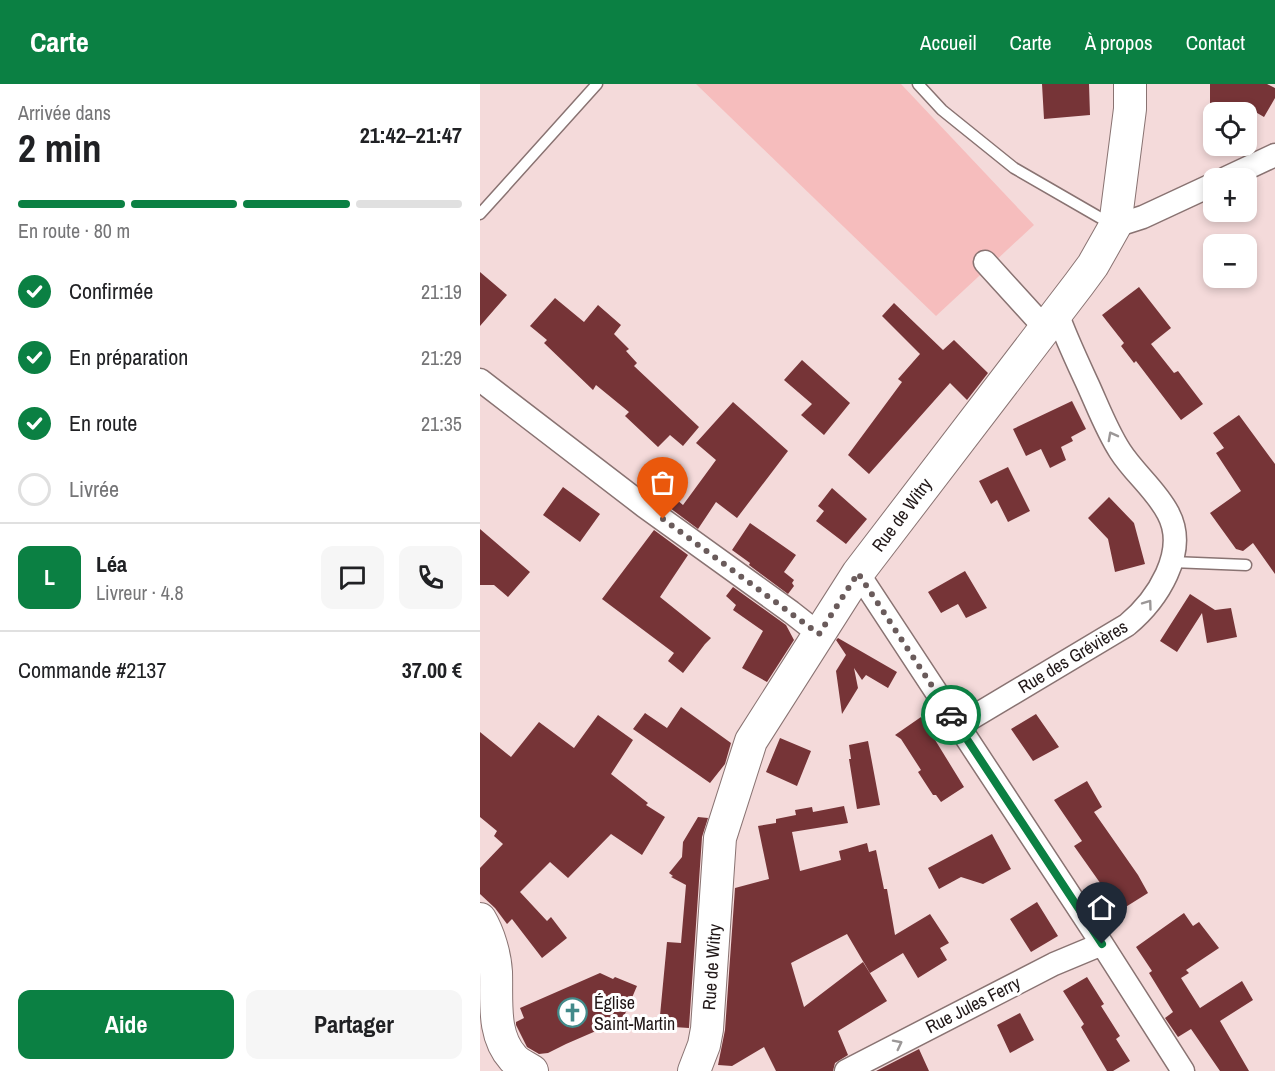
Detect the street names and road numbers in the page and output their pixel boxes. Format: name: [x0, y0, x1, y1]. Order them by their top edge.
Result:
street label: Rue de Witry: [866, 472, 938, 557]
street label: Rue des Grévières: [1013, 614, 1132, 699]
street label: Rue de Witry: [696, 923, 727, 1011]
street label: Rue Jules Ferry: [921, 970, 1025, 1039]

